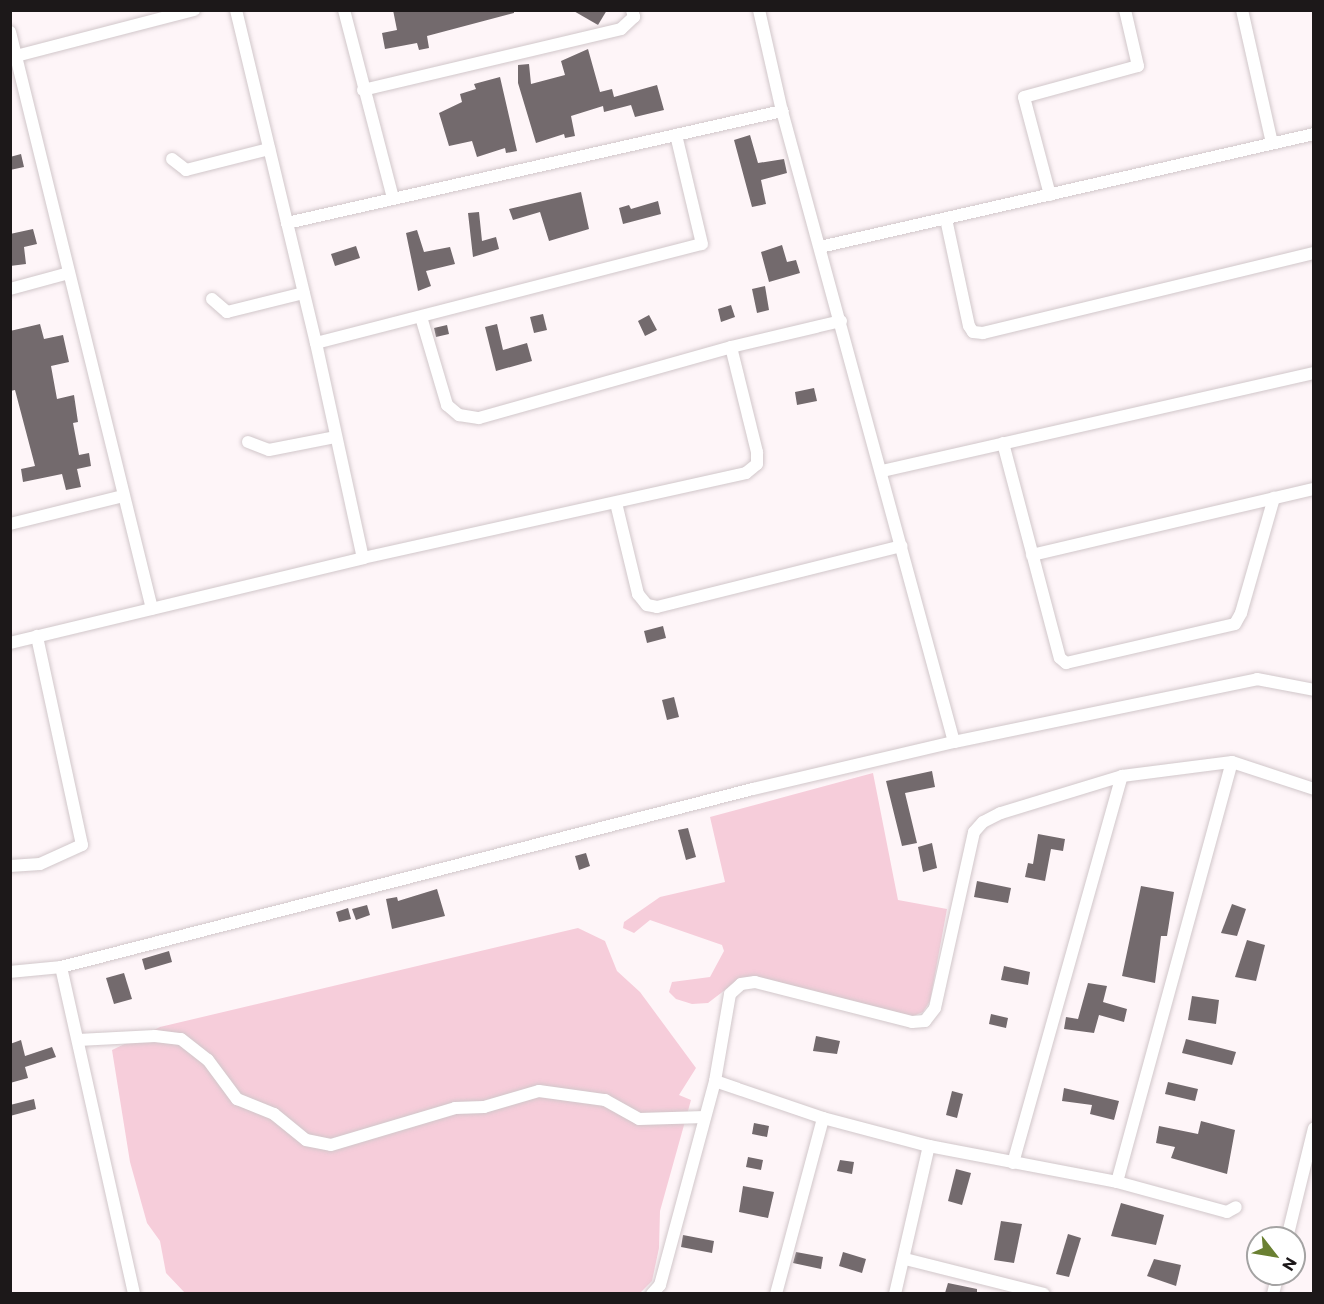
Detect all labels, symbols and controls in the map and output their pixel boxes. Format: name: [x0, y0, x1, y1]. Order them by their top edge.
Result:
north arrow: [1246, 1226, 1306, 1286]
text: N: [1279, 1254, 1301, 1275]

